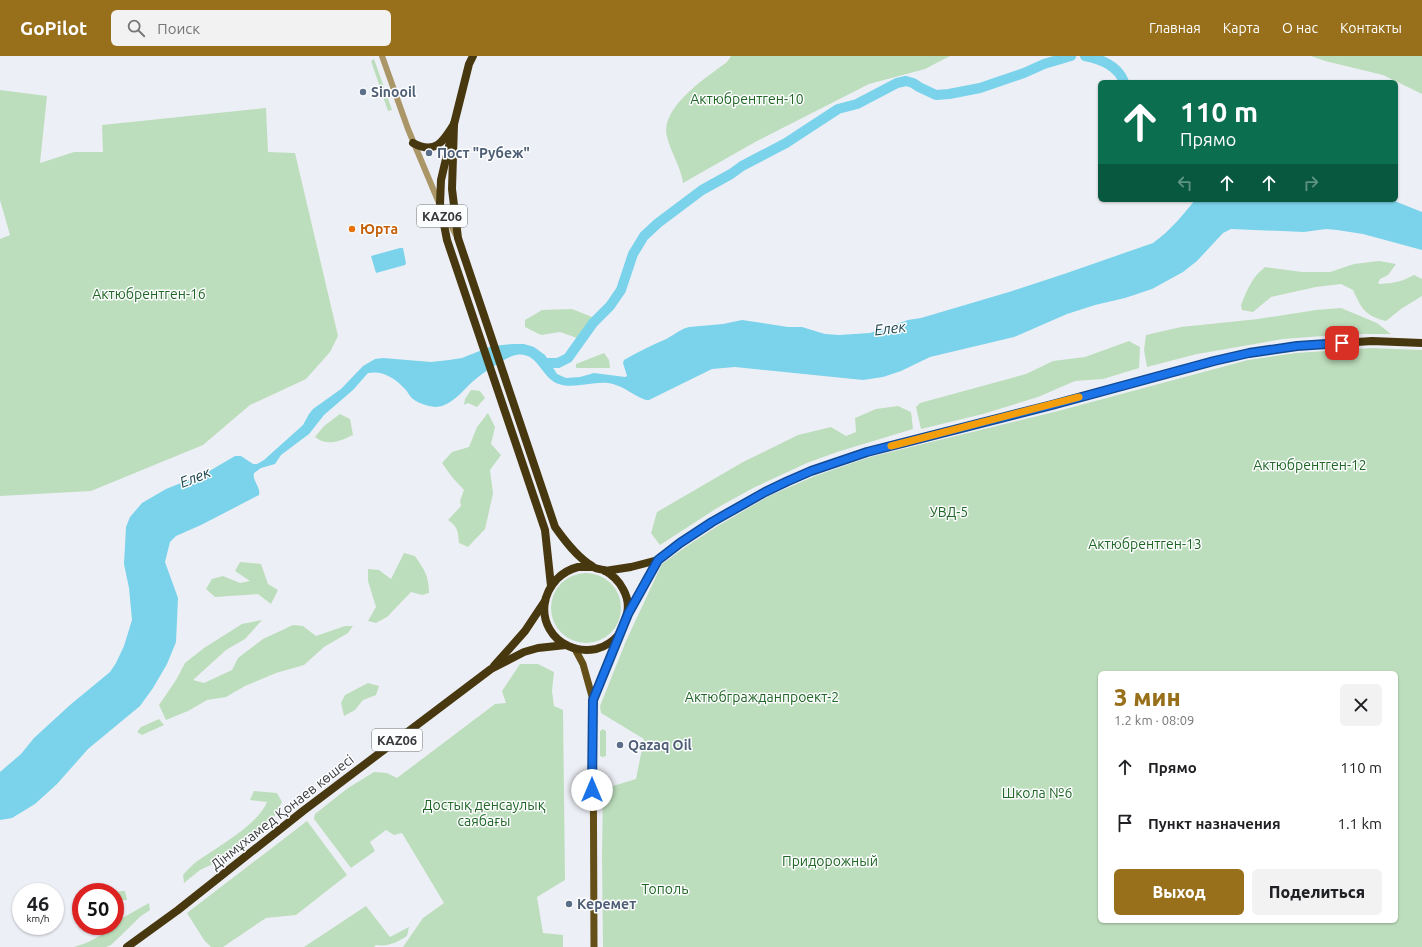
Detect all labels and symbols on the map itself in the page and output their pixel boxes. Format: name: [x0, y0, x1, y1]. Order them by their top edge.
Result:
place label: Sinooil: [371, 84, 416, 100]
marker: Sinooil: [358, 87, 368, 97]
park label: Актюбрентген-10: [690, 91, 804, 107]
place label: Пост "Рубеж": [437, 145, 530, 161]
marker: Пост "Рубеж": [424, 148, 434, 158]
road number: KАZ06: [417, 205, 467, 227]
place label: Юрта: [360, 221, 398, 237]
marker: Юрта: [347, 224, 357, 234]
park label: Актюбрентген-16: [92, 286, 206, 302]
water label: Елек: [873, 318, 907, 338]
pin: [1325, 326, 1359, 360]
park label: Актюбрентген-12: [1253, 457, 1367, 473]
water label: Елек: [177, 463, 213, 491]
park label: УВД-5: [930, 504, 968, 520]
park label: Актюбрентген-13: [1088, 536, 1202, 552]
park label: Актюбгражданпроект-2: [685, 689, 839, 705]
road number: KАZ06: [372, 729, 422, 751]
place label: Qazaq Oil: [628, 737, 692, 753]
marker: Qazaq Oil: [615, 740, 625, 750]
street label: Дінмұхамед Қонаев көшесі: [207, 751, 357, 873]
position arrow: [571, 769, 613, 811]
park label: Школа №6: [1002, 785, 1072, 801]
park label: Достық денсаулық саябағы: [423, 797, 546, 829]
park label: Придорожный: [782, 853, 878, 869]
park label: Тополь: [642, 881, 688, 897]
speed limit sign: 50: [72, 883, 124, 935]
place label: Керемет: [577, 896, 636, 912]
marker: Керемет: [564, 899, 574, 909]

